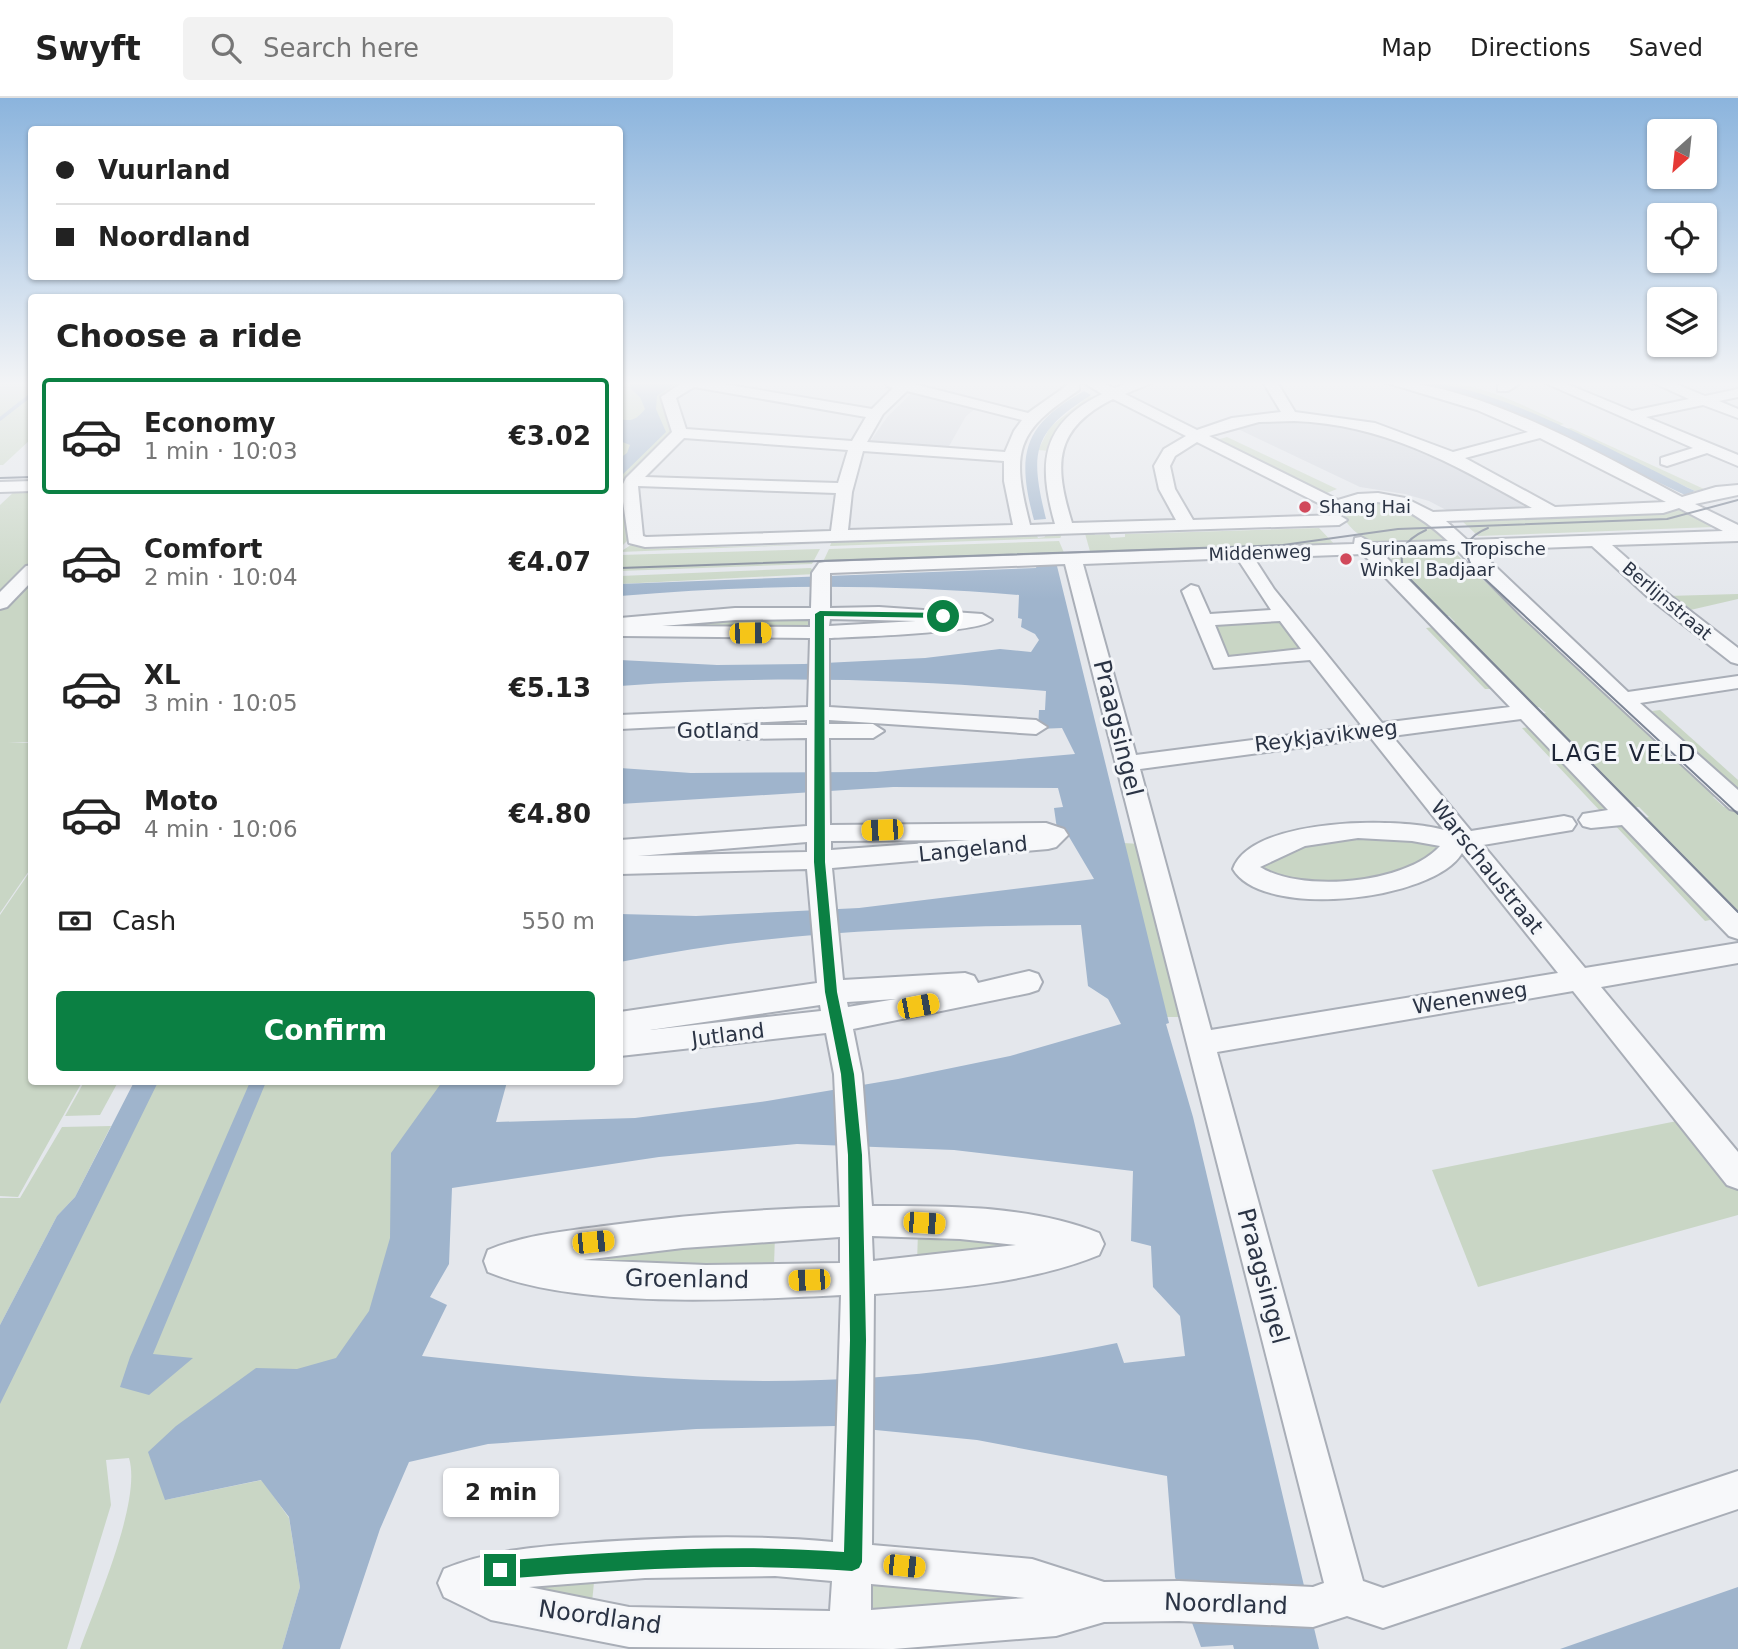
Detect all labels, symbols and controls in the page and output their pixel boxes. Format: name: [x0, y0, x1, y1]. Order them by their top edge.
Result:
search box: [183, 17, 673, 80]
text: Swyft: [35, 29, 141, 68]
icon: search: [207, 29, 245, 67]
text: Search here: [263, 33, 419, 63]
text: Map: [1381, 34, 1432, 62]
text: Directions: [1470, 34, 1591, 62]
text: Saved: [1629, 34, 1703, 62]
north arrow: [1647, 119, 1717, 189]
map controls: [1647, 119, 1717, 357]
text: Vuurland: [98, 155, 231, 185]
button: locate: [1647, 203, 1717, 273]
text: Noordland: [98, 222, 251, 252]
button: layers: [1647, 287, 1717, 357]
text: Choose a ride: [56, 317, 302, 355]
icon: car: [60, 405, 123, 468]
text: Economy: [144, 408, 275, 438]
text: €3.02: [509, 421, 591, 451]
text: 1 min · 10:03: [144, 438, 298, 464]
place label: Shang Hai: [1319, 496, 1411, 517]
marker: Shang Hai: [1297, 499, 1313, 515]
icon: car: [60, 531, 123, 594]
text: Comfort: [144, 534, 262, 564]
place label: Surinaams Tropische Winkel Badjaar: [1360, 538, 1546, 580]
street label: Middenweg: [1208, 540, 1312, 565]
text: €4.07: [509, 547, 591, 577]
marker: Surinaams Tropische Winkel Badjaar: [1338, 551, 1354, 567]
street label: Berlijnstraat: [1618, 557, 1716, 644]
text: 2 min · 10:04: [144, 564, 298, 590]
route start: [927, 600, 959, 632]
car: [729, 622, 772, 644]
icon: car: [60, 657, 123, 720]
street label: Praagsingel: [1088, 657, 1148, 799]
text: XL: [144, 660, 181, 690]
text: €5.13: [509, 673, 591, 703]
text: 3 min · 10:05: [144, 690, 298, 716]
street label: Reykjavikweg: [1253, 715, 1399, 757]
street label: Gotland: [677, 719, 759, 743]
district label: LAGE VELD: [1550, 740, 1698, 766]
icon: car: [60, 783, 123, 846]
text: Moto: [144, 786, 218, 816]
street label: Warschaustraat: [1426, 795, 1548, 939]
text: €4.80: [509, 799, 591, 829]
text: 4 min · 10:06: [144, 816, 298, 842]
car: [861, 819, 904, 841]
street label: Langeland: [917, 831, 1029, 867]
icon: cash: [56, 902, 94, 940]
text: Cash: [112, 906, 176, 936]
text: 550 m: [521, 908, 595, 934]
street label: Wenenweg: [1411, 977, 1529, 1019]
button: Confirm: [56, 991, 595, 1071]
car: [896, 992, 941, 1020]
street label: Jutland: [688, 1019, 766, 1052]
street label: Praagsingel: [1231, 1205, 1295, 1347]
car: [903, 1211, 946, 1235]
car: [572, 1229, 615, 1255]
street label: Groenland: [625, 1264, 749, 1294]
car: [788, 1269, 831, 1291]
callout: 2 min: [442, 1468, 558, 1518]
text: 2 min: [465, 1479, 537, 1505]
car: [883, 1553, 926, 1579]
route end: [484, 1554, 516, 1586]
street label: Noordland: [1164, 1588, 1288, 1620]
street label: Noordland: [537, 1595, 663, 1639]

